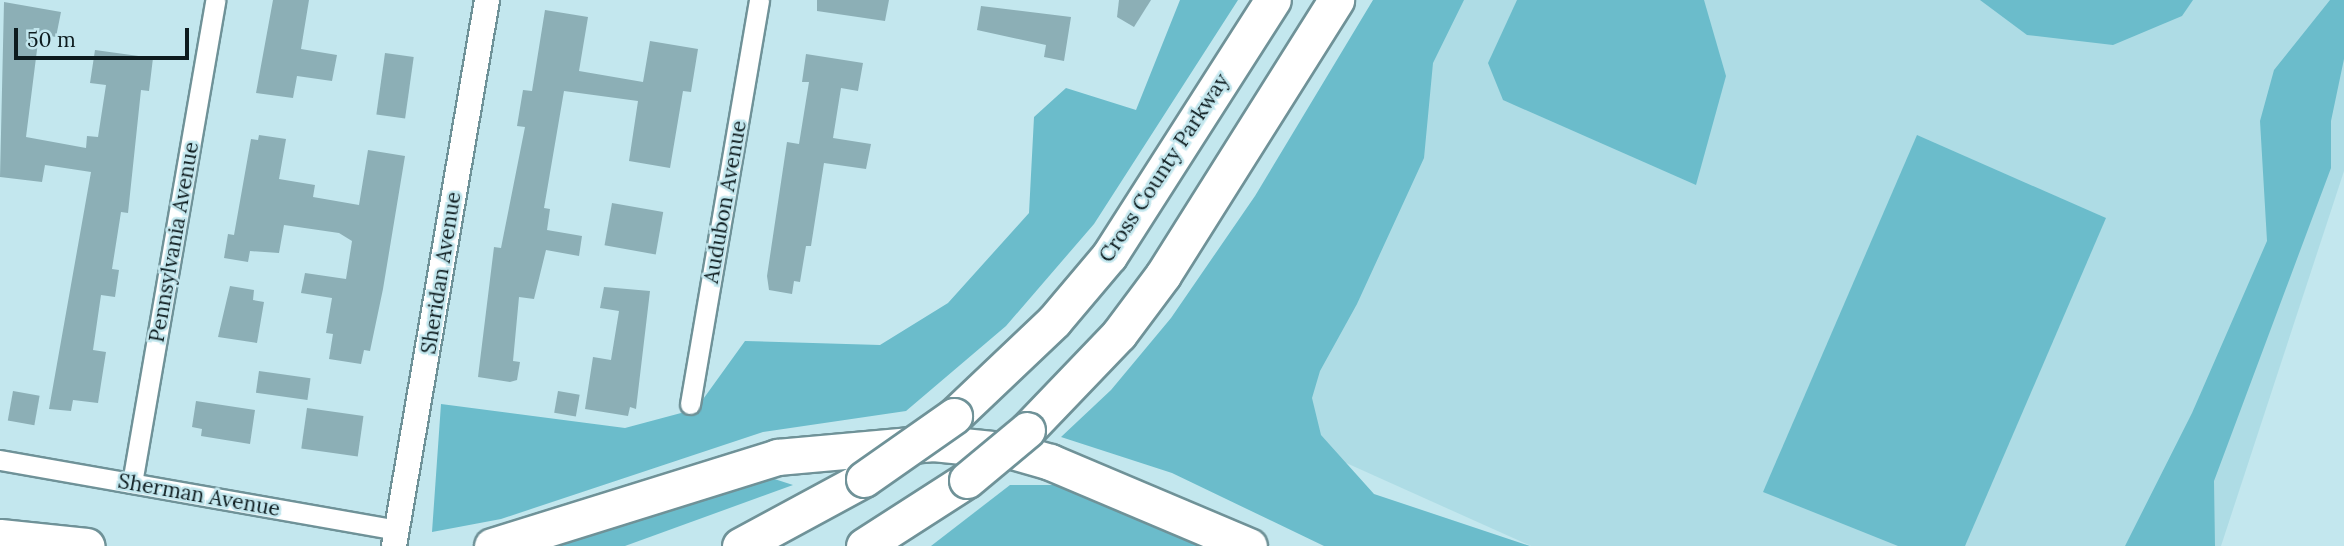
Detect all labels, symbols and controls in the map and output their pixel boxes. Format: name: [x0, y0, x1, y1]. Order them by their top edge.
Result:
scale bar: [18, 14, 192, 58]
text: 50 m: [27, 26, 76, 53]
street label: Cross County Parkway: [1094, 69, 1234, 267]
street label: Audubon Avenue: [698, 119, 752, 285]
street label: Pennsylvania Avenue: [144, 140, 204, 344]
street label: Sheridan Avenue: [416, 190, 466, 356]
street label: Sherman Avenue: [116, 468, 282, 522]

